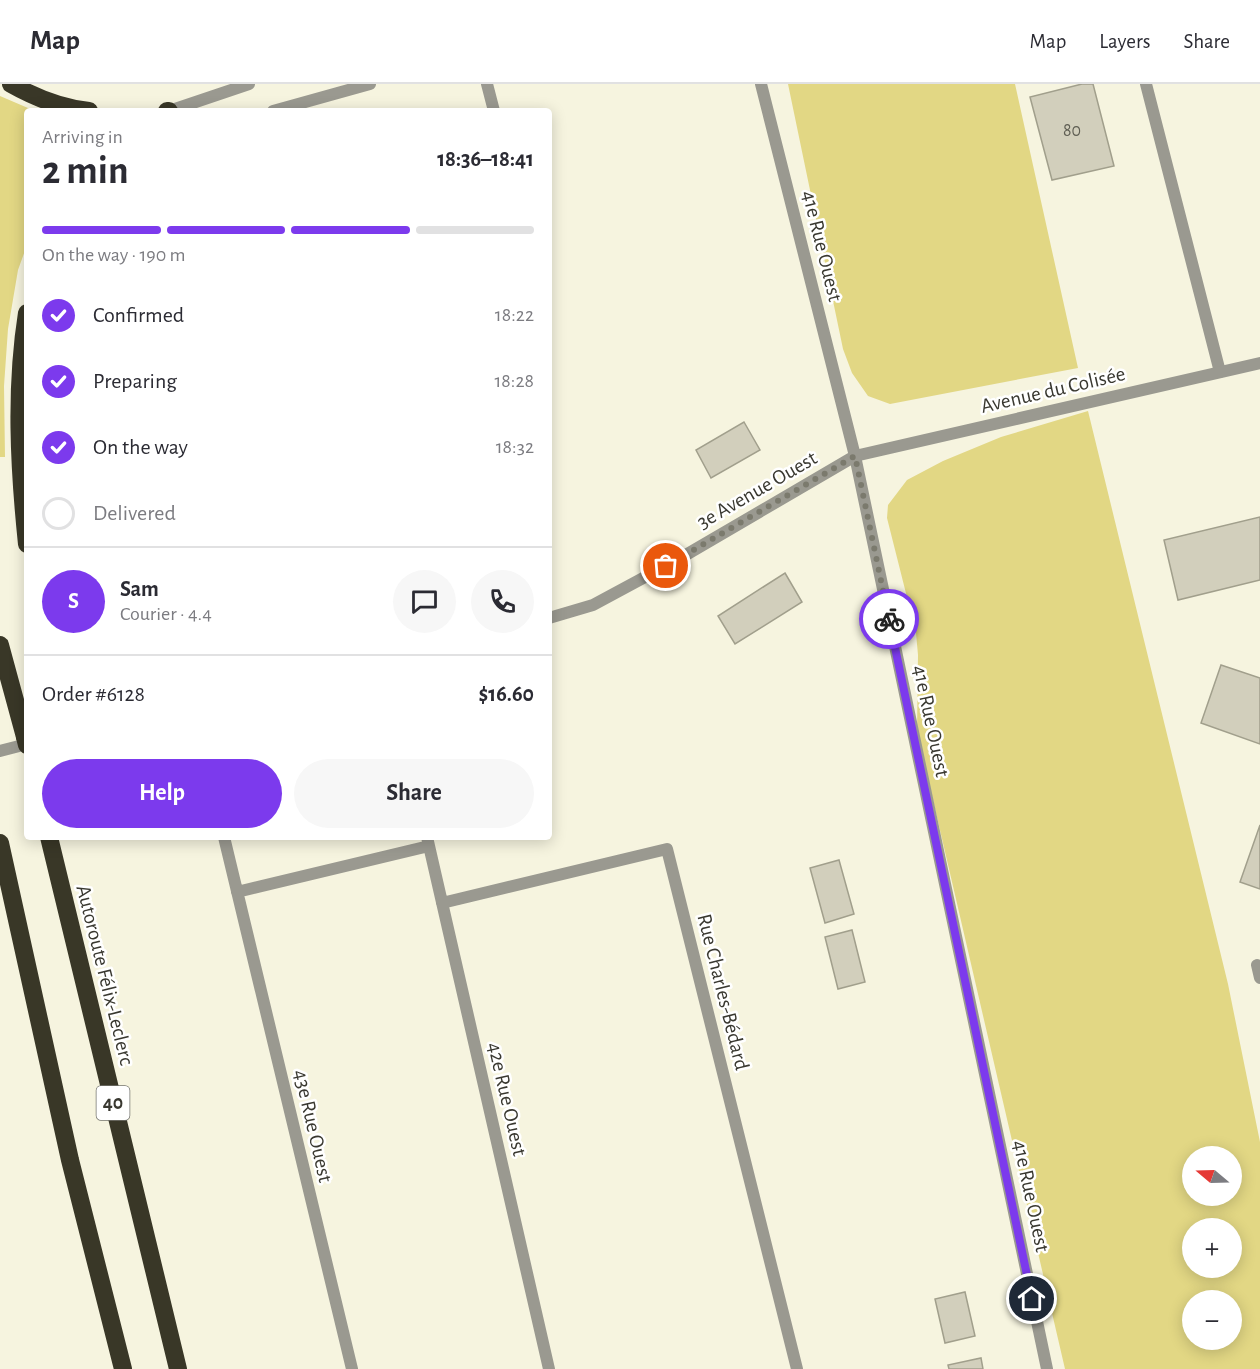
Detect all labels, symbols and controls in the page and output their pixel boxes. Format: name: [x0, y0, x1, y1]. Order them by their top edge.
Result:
text: Map: [30, 27, 80, 55]
text: Map: [1030, 31, 1066, 52]
text: Layers: [1099, 31, 1150, 52]
text: Share: [1183, 31, 1230, 52]
house number: 80: [1063, 122, 1081, 140]
text: Arriving in: [42, 127, 123, 147]
text: 18:36–18:41: [437, 148, 534, 170]
text: 2 min: [42, 152, 129, 191]
street label: 41e Rue Ouest: [798, 188, 846, 304]
text: On the way · 190 m: [42, 245, 186, 265]
icon: check: [42, 299, 75, 332]
text: Confirmed: [93, 304, 184, 326]
text: 18:22: [495, 305, 534, 325]
street label: Avenue du Colisée: [979, 363, 1127, 417]
icon: check: [42, 365, 75, 398]
text: Preparing: [93, 370, 177, 392]
text: 18:28: [494, 371, 534, 391]
icon: check: [42, 431, 75, 464]
text: On the way: [93, 436, 188, 458]
text: 18:32: [496, 437, 534, 457]
street label: 3e Avenue Ouest: [693, 447, 821, 533]
text: Delivered: [93, 502, 176, 524]
pin: [640, 540, 691, 591]
icon: bag: [649, 549, 682, 582]
button: chat: [393, 570, 456, 633]
button: phone: [471, 570, 534, 633]
text: Sam: [120, 578, 159, 600]
courier: [859, 589, 919, 649]
text: S: [68, 590, 79, 612]
icon: bike: [873, 603, 906, 636]
text: Courier · 4.4: [120, 604, 212, 624]
street label: 41e Rue Ouest: [909, 663, 953, 779]
text: Order #6128: [42, 683, 145, 705]
text: $16.60: [478, 683, 534, 705]
button: Help: [42, 759, 282, 828]
button: Share: [294, 759, 534, 828]
street label: Autoroute Félix-Leclerc: [72, 883, 138, 1067]
street label: Rue Charles-Bédard: [693, 912, 753, 1072]
street label: 42e Rue Ouest: [484, 1040, 530, 1158]
street label: 43e Rue Ouest: [290, 1068, 336, 1185]
road number: 40: [96, 1086, 130, 1120]
street label: 41e Rue Ouest: [1009, 1138, 1053, 1254]
north arrow: [1182, 1146, 1242, 1206]
map controls: [1182, 1146, 1242, 1350]
button: +: [1182, 1218, 1242, 1278]
pin: [1006, 1273, 1057, 1324]
icon: home: [1015, 1282, 1048, 1315]
button: −: [1182, 1290, 1242, 1350]

